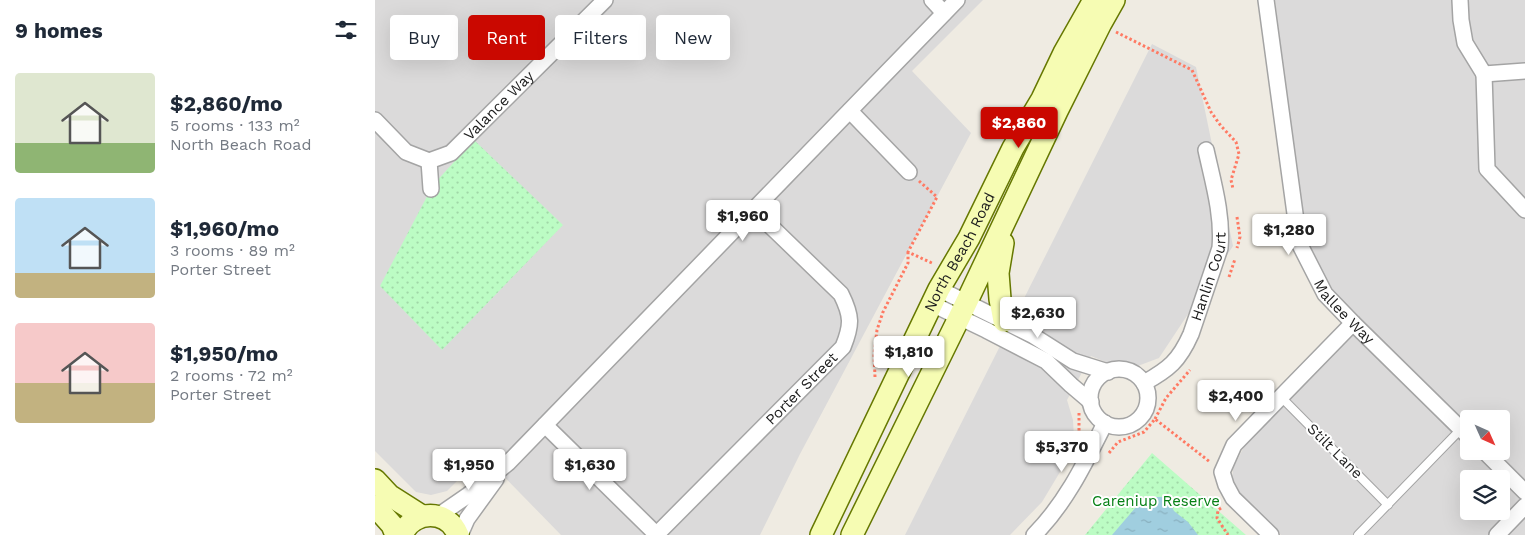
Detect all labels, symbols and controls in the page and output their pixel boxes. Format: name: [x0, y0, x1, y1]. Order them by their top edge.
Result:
chip: Buy: [390, 15, 458, 60]
chip: Rent: [468, 15, 545, 60]
chip: Filters: [555, 15, 646, 60]
chip: New: [656, 15, 730, 60]
icon: filters: [332, 16, 360, 44]
text: 9 homes: [15, 18, 103, 43]
street label: Valance Way: [460, 67, 538, 144]
text: $2,860/mo: [170, 91, 283, 116]
icon: home: [55, 93, 115, 153]
pin: $2,860: [978, 106, 1060, 149]
text: $2,860: [992, 113, 1046, 132]
text: 5 rooms · 133 m²: [170, 116, 300, 135]
text: North Beach Road: [170, 135, 311, 154]
street label: North Beach Road: [920, 190, 999, 315]
pin: $1,960: [702, 200, 784, 242]
text: $1,960: [717, 206, 769, 225]
pin: $1,280: [1248, 214, 1330, 256]
text: $1,960/mo: [170, 216, 279, 241]
icon: home: [55, 218, 115, 278]
text: $1,280: [1263, 220, 1315, 239]
street label: Hanlin Court: [1187, 231, 1230, 323]
text: 3 rooms · 89 m²: [170, 241, 295, 260]
text: Porter Street: [170, 260, 271, 279]
street label: Mallee Way: [1310, 276, 1378, 348]
pin: $2,630: [997, 296, 1079, 339]
text: $2,630: [1011, 303, 1065, 322]
pin: $1,810: [868, 336, 950, 378]
text: $1,950/mo: [170, 341, 278, 366]
text: $1,810: [884, 342, 934, 361]
icon: home: [55, 343, 115, 403]
street label: Porter Street: [762, 348, 842, 429]
text: 2 rooms · 72 m²: [170, 366, 293, 385]
pin: $2,400: [1195, 380, 1277, 422]
text: Porter Street: [170, 385, 271, 404]
text: $2,400: [1208, 386, 1264, 405]
north arrow: [1460, 410, 1510, 460]
map controls: [1460, 410, 1510, 520]
street label: Stilt Lane: [1304, 420, 1366, 482]
pin: $5,370: [1021, 430, 1103, 473]
text: $5,370: [1036, 437, 1088, 456]
pin: $1,950: [428, 448, 510, 491]
pin: $1,630: [549, 448, 631, 491]
text: $1,950: [443, 455, 495, 474]
text: $1,630: [564, 455, 616, 474]
button: layers: [1460, 470, 1510, 520]
park label: Careniup Reserve: [1092, 492, 1220, 510]

